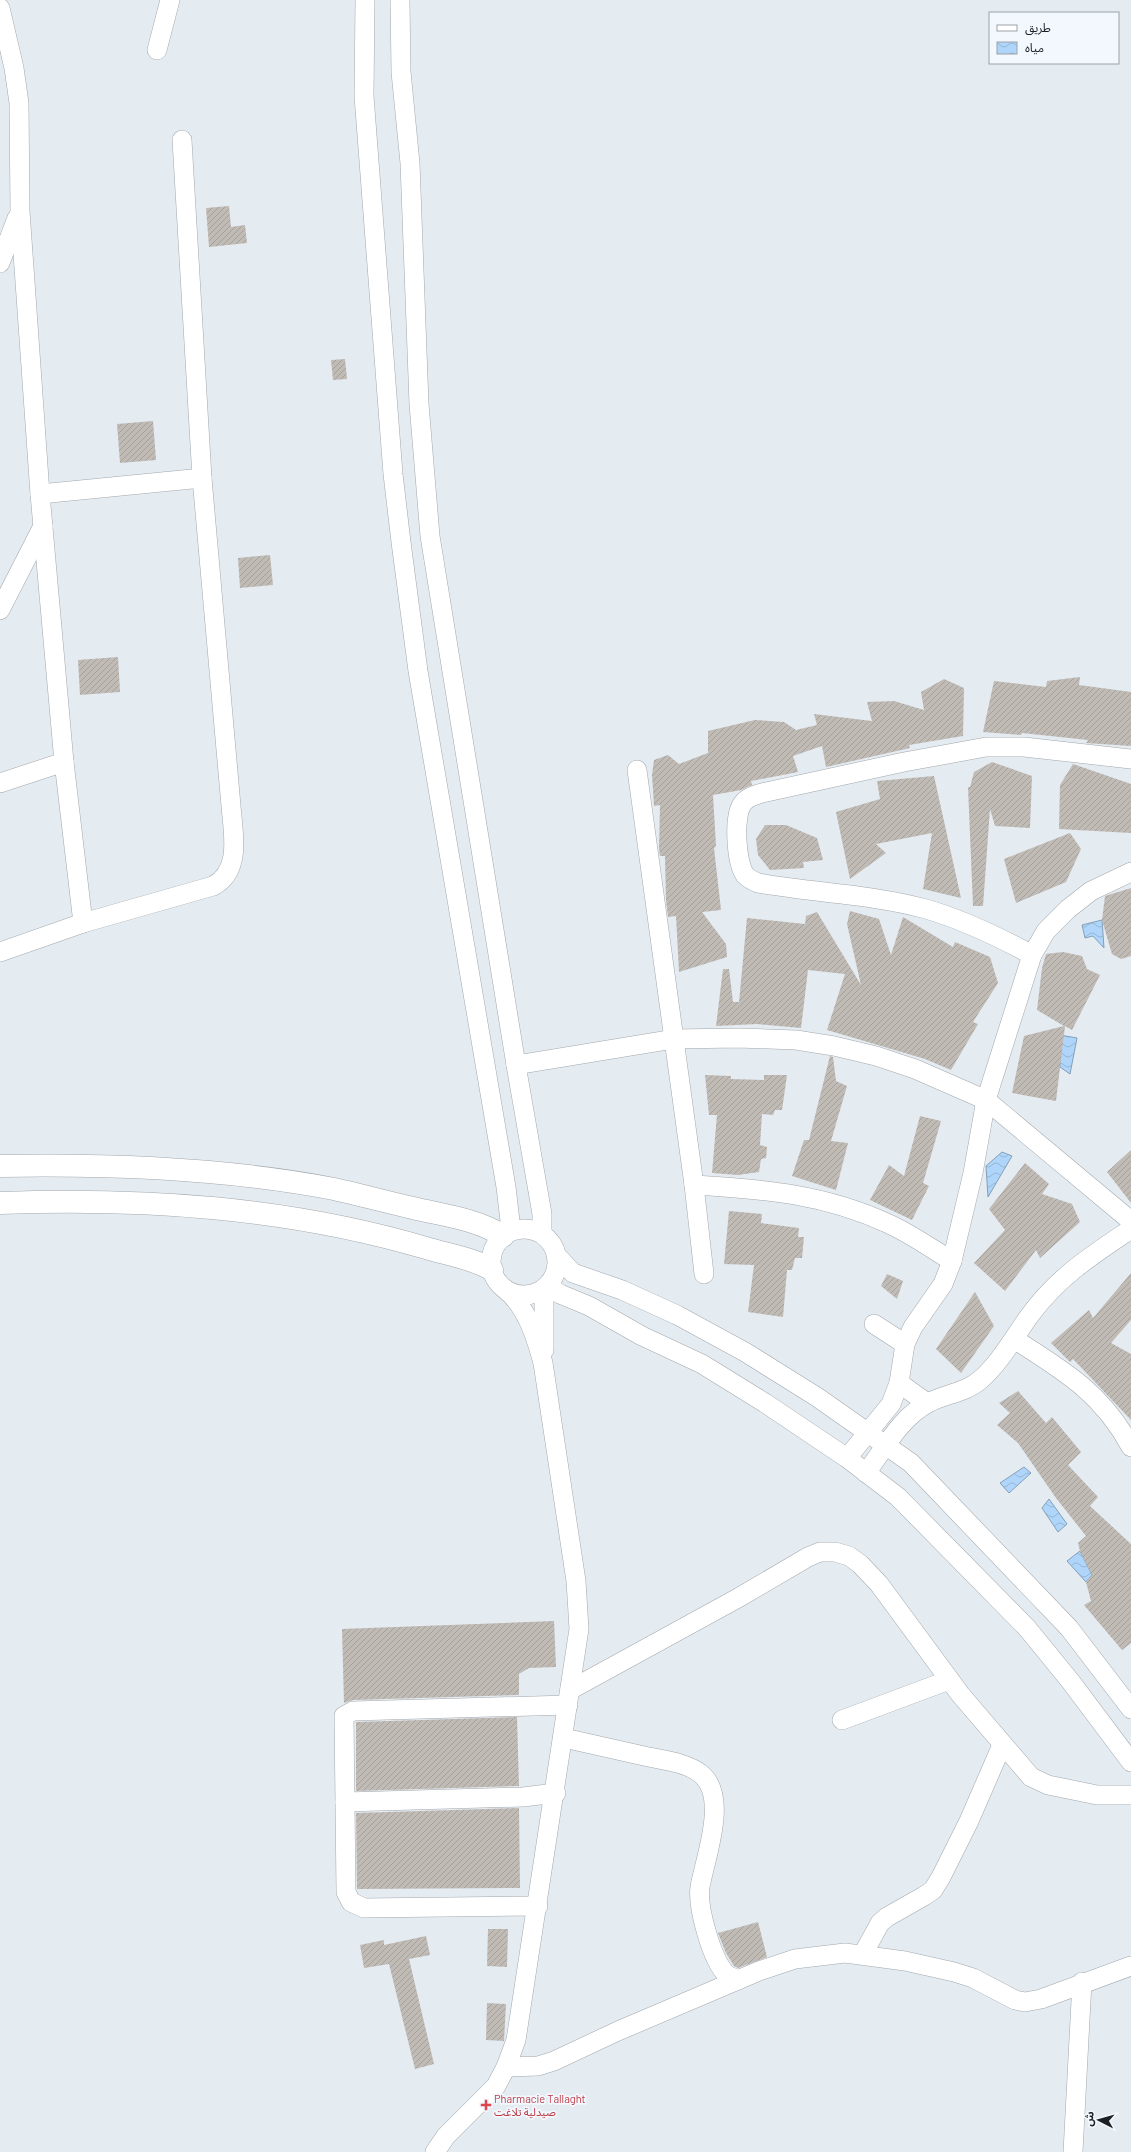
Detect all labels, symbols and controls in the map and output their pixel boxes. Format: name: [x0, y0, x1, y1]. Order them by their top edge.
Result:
legend: [989, 12, 1119, 64]
text: طريق: [1025, 20, 1051, 36]
text: مياه: [1025, 40, 1044, 55]
place label: Pharmacie Tallaght صيدلية تلاغت: [494, 2092, 586, 2119]
marker: Pharmacie Tallaght صيدلية تلاغت: [481, 2100, 491, 2110]
north arrow: [1079, 2100, 1119, 2140]
text: ش: [1081, 2111, 1097, 2127]

